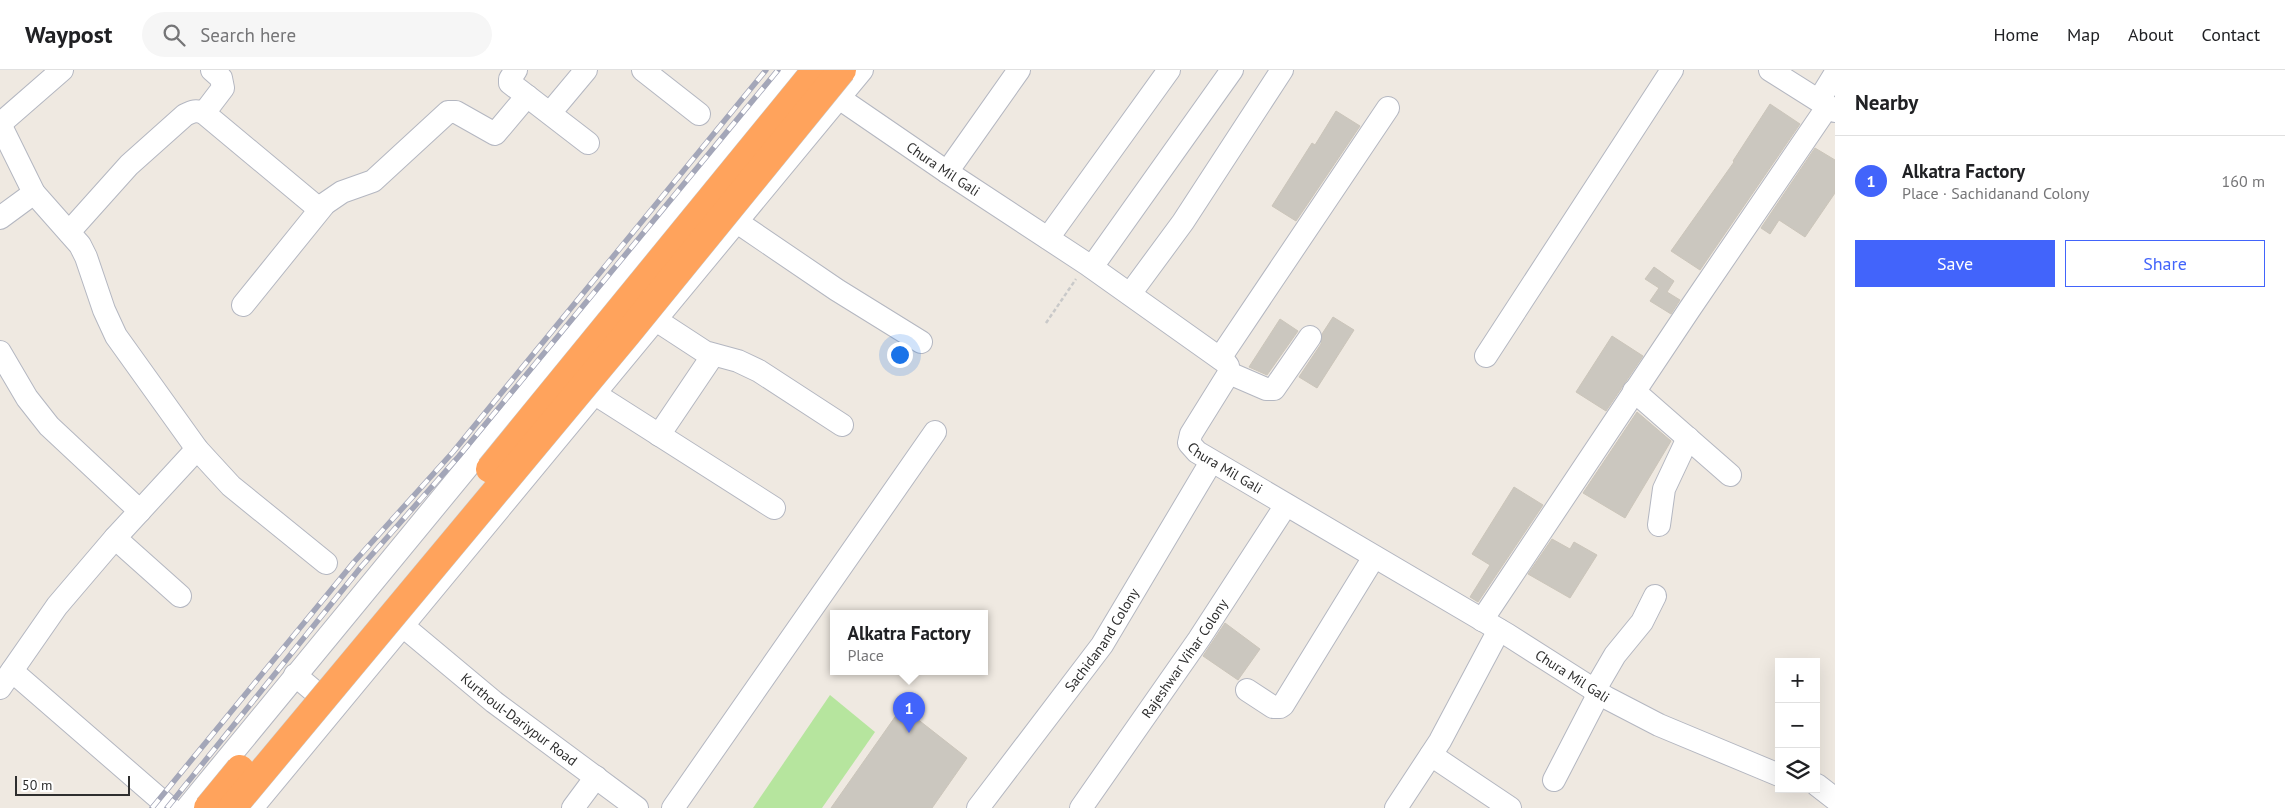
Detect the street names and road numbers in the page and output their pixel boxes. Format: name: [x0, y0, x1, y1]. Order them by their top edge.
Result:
street label: Chura Mil Gali: [903, 138, 983, 200]
street label: Chura Mil Gali: [1183, 438, 1266, 498]
street label: Sachidanand Colony: [1061, 584, 1143, 695]
street label: Rajeshwar Vihar Colony: [1138, 595, 1232, 722]
street label: Chura Mil Gali: [1532, 646, 1613, 706]
street label: Kurthoul-Dariypur Road: [457, 669, 581, 770]

